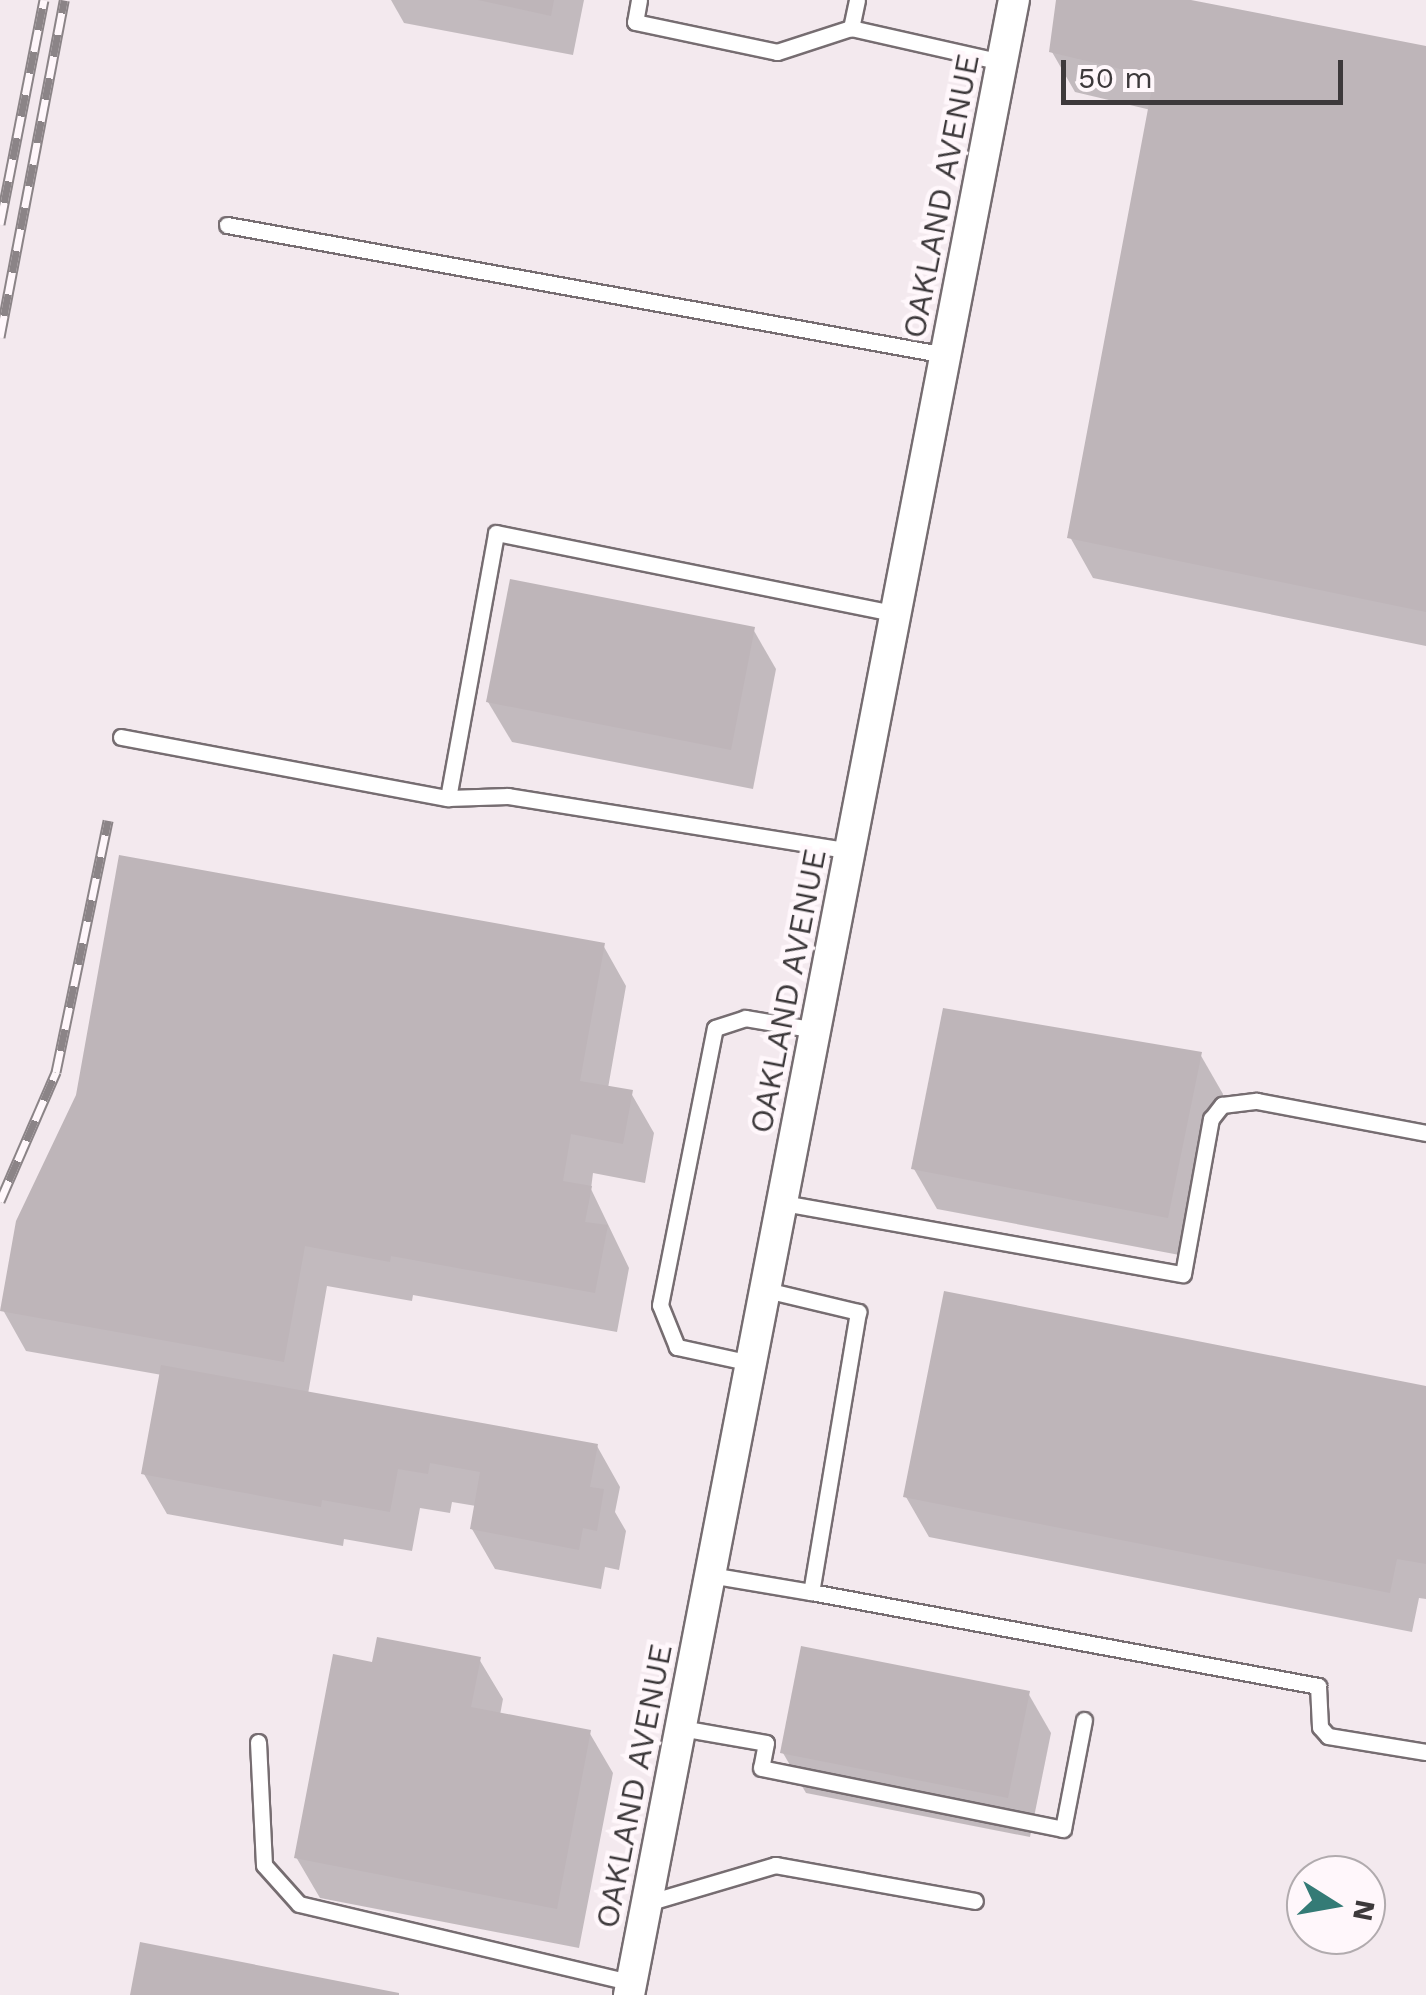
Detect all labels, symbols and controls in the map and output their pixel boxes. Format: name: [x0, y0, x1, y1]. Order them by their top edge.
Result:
scale bar: [1066, 40, 1348, 102]
street label: OAKLAND AVENUE: [894, 50, 988, 342]
text: 50 m: [1078, 60, 1153, 95]
street label: OAKLAND AVENUE: [741, 845, 835, 1137]
street label: OAKLAND AVENUE: [587, 1640, 681, 1932]
north arrow: [1286, 1855, 1386, 1955]
text: N: [1346, 1897, 1382, 1924]

